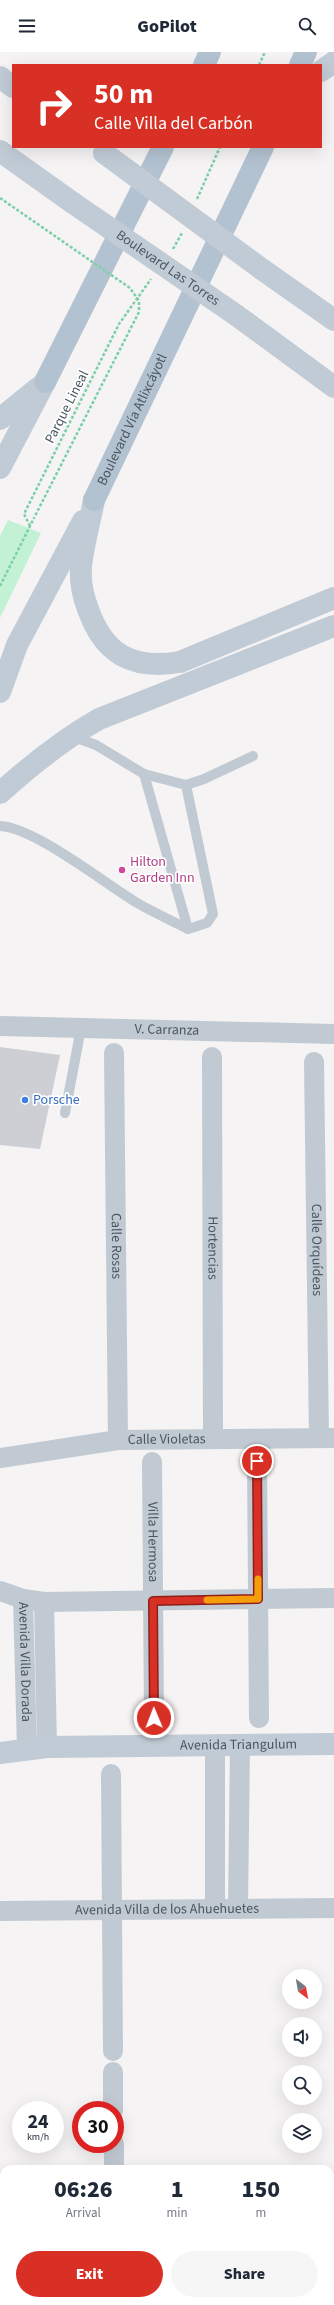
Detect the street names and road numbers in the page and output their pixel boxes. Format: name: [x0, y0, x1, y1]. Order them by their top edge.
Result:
street label: Boulevard Las Torres: [112, 225, 224, 311]
street label: Boulevard Vía Atlixcáyotl: [92, 350, 173, 489]
street label: Parque Lineal: [40, 367, 94, 447]
street label: V. Carranza: [134, 1019, 199, 1041]
street label: Calle Orquídeas: [306, 1204, 327, 1296]
street label: Calle Rosas: [106, 1213, 126, 1279]
street label: Hortencias: [202, 1216, 223, 1280]
street label: Calle Violetas: [128, 1429, 206, 1450]
street label: Villa Hermosa: [142, 1502, 163, 1582]
street label: Avenida Villa Dorada: [13, 1602, 36, 1722]
street label: Avenida Triangulum: [180, 1734, 297, 1756]
street label: Avenida Villa de los Ahuehuetes: [75, 1899, 259, 1920]

